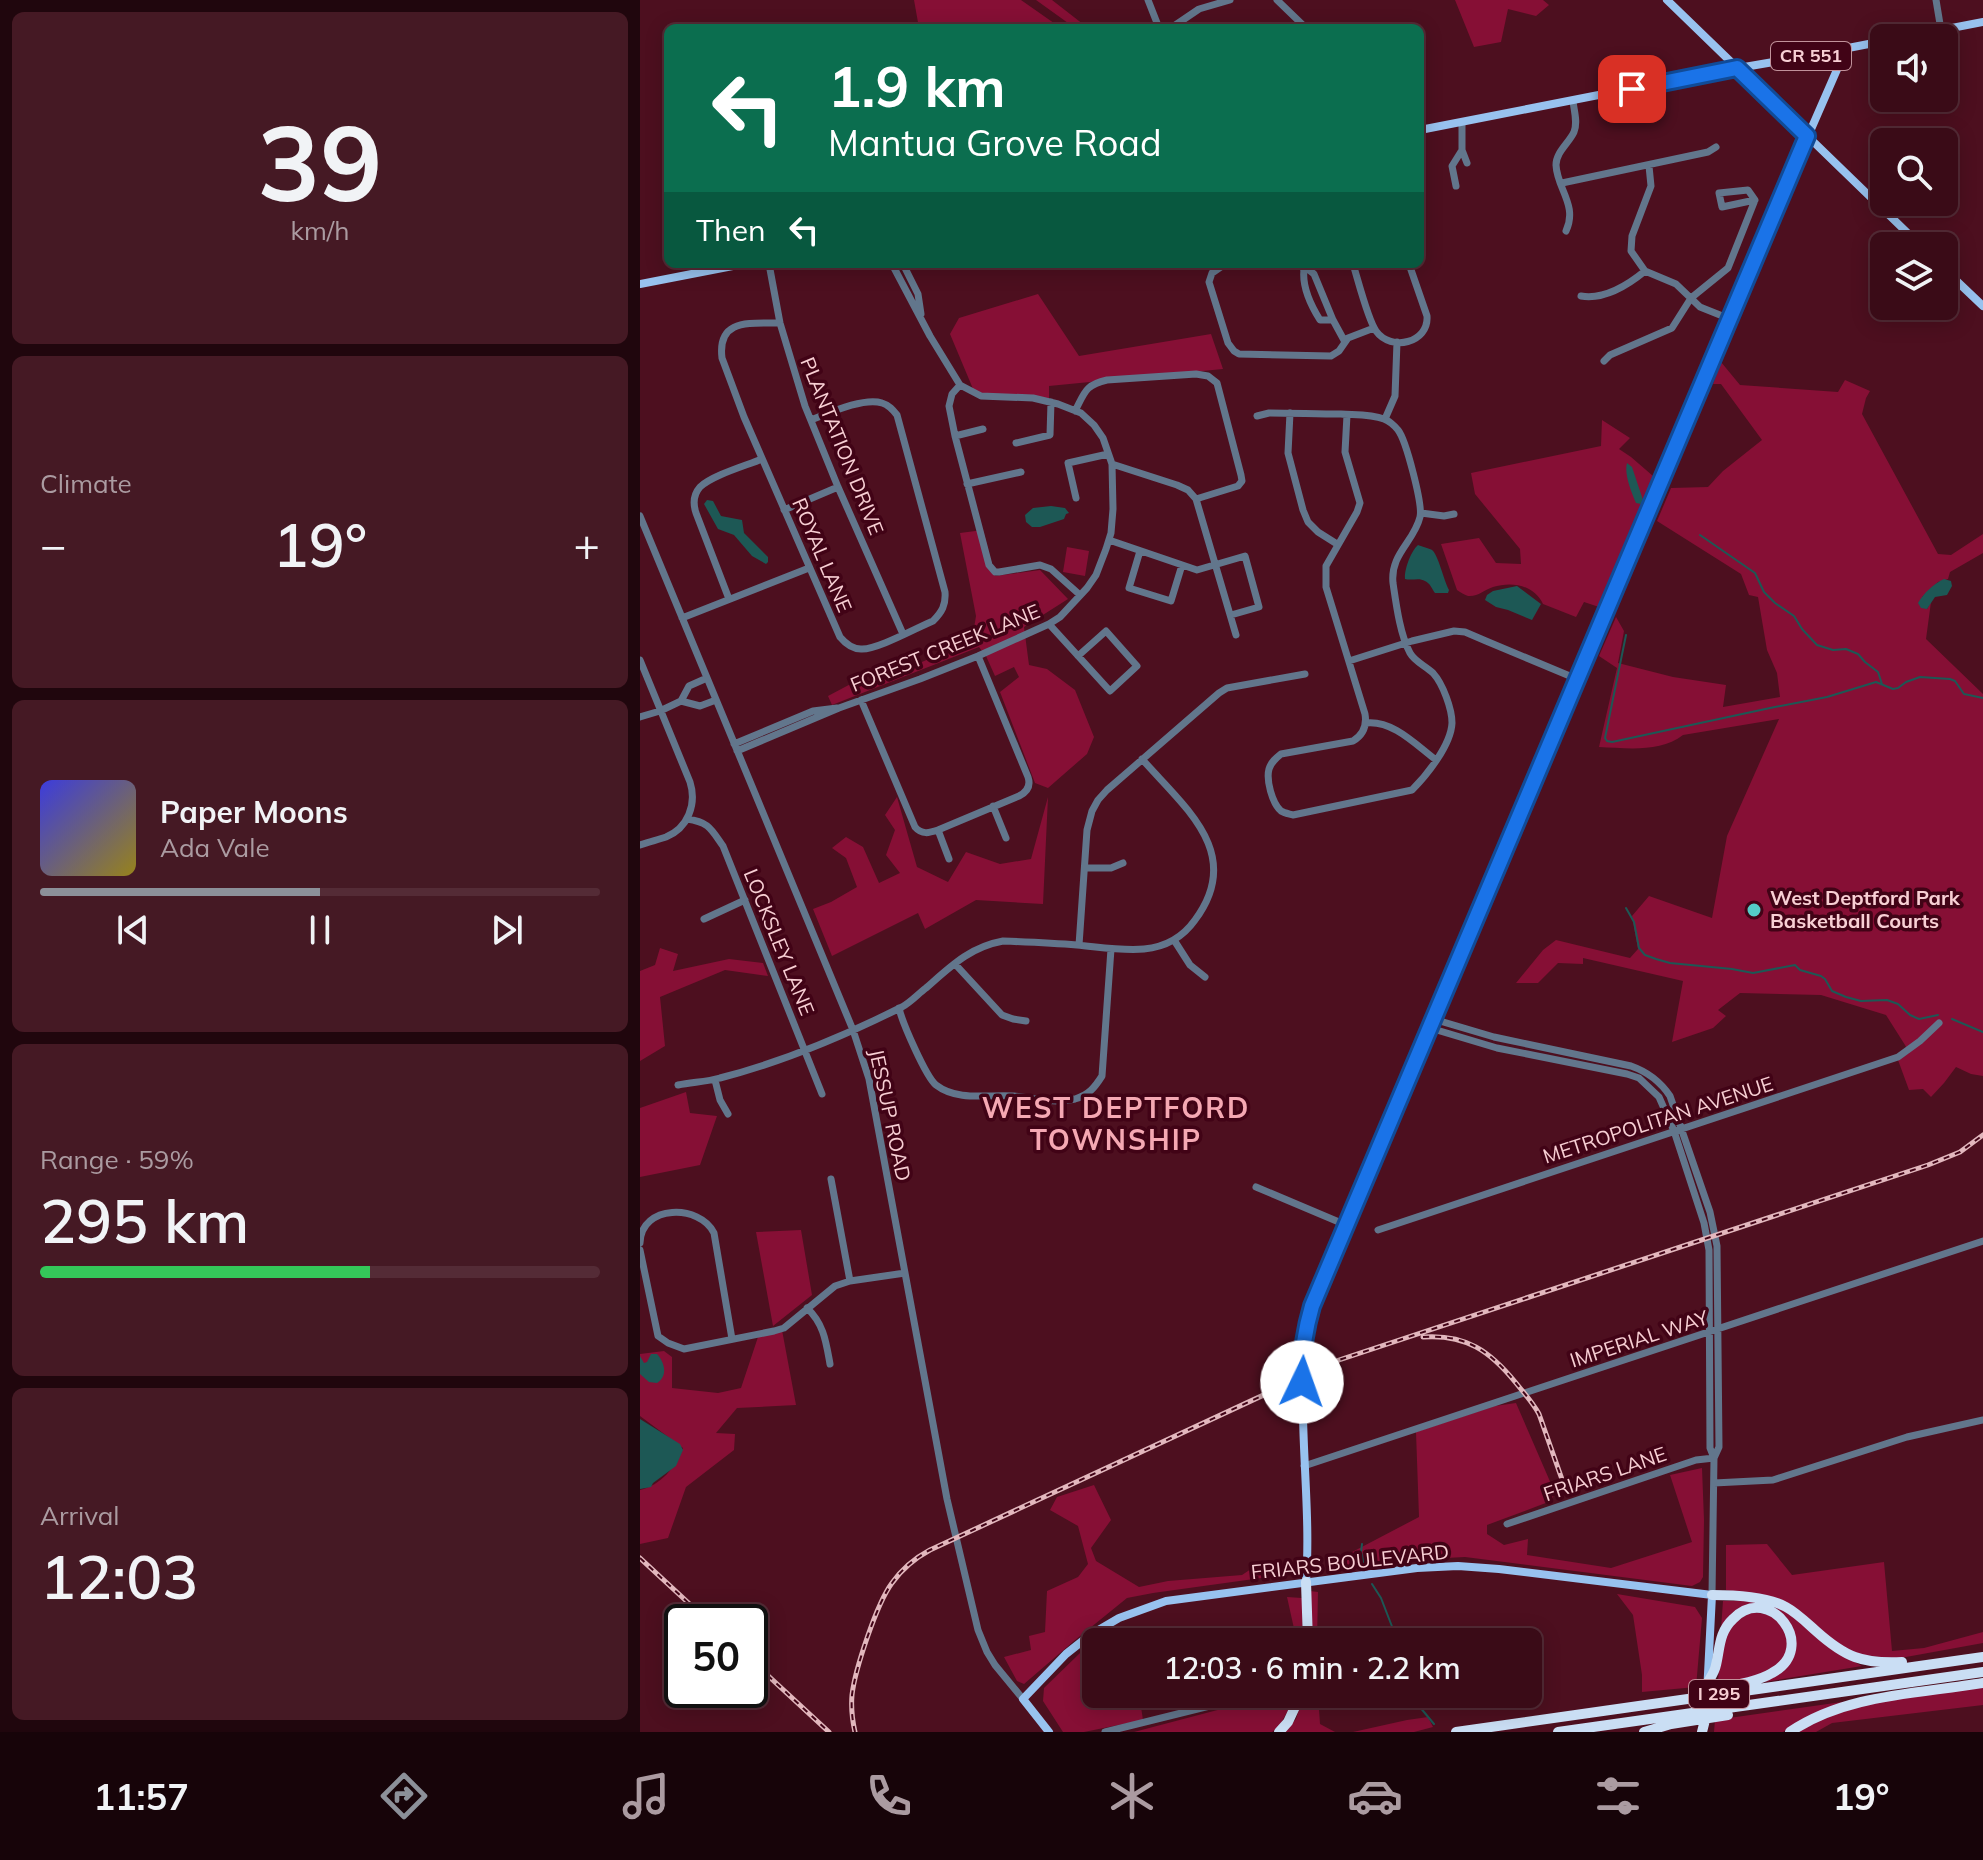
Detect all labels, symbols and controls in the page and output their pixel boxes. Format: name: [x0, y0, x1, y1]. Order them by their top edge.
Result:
map controls: [1870, 24, 1958, 320]
button: sound: [1870, 24, 1958, 112]
road number: CR 551: [1771, 42, 1851, 70]
text: 1.9 km: [828, 51, 1006, 121]
pin: [1598, 55, 1666, 123]
icon: left: [696, 56, 800, 160]
icon: arrive: [1610, 67, 1654, 111]
text: 39: [258, 96, 382, 227]
text: Mantua Grove Road: [828, 120, 1162, 165]
button: search: [1870, 128, 1958, 216]
icon: left: [782, 208, 826, 252]
text: Then: [696, 211, 766, 249]
text: km/h: [291, 214, 349, 247]
button: layers: [1870, 232, 1958, 320]
street label: PLANTATION DRIVE: [795, 353, 890, 538]
text: Climate: [40, 467, 132, 500]
street label: ROYAL LANE: [787, 494, 858, 616]
text: 19°: [273, 507, 367, 582]
text: −: [40, 517, 66, 572]
text: +: [574, 517, 600, 572]
street label: FOREST CREEK LANE: [846, 598, 1043, 697]
text: Paper Moons: [160, 793, 348, 831]
text: Ada Vale: [160, 831, 270, 864]
street label: LOCKSLEY LANE: [739, 865, 820, 1019]
place label: West Deptford Park Basketball Courts: [1770, 885, 1961, 933]
marker: West Deptford Park Basketball Courts: [1745, 901, 1763, 919]
icon: previous: [111, 908, 155, 952]
icon: pause: [298, 908, 342, 952]
icon: next: [485, 908, 529, 952]
street label: JESSUP ROAD: [864, 1047, 917, 1183]
street label: METROPOLITAN AVENUE: [1540, 1070, 1776, 1169]
district label: WEST DEPTFORD TOWNSHIP: [982, 1090, 1250, 1157]
text: Range · 59%: [40, 1143, 194, 1176]
text: 295 km: [40, 1183, 249, 1258]
street label: IMPERIAL WAY: [1567, 1304, 1712, 1373]
position arrow: [1260, 1340, 1344, 1424]
street label: FRIARS LANE: [1540, 1441, 1670, 1506]
text: Arrival: [40, 1499, 120, 1532]
text: 12:03: [40, 1539, 198, 1614]
street label: FRIARS BOULEVARD: [1250, 1539, 1450, 1584]
speed limit sign: 50: [664, 1604, 768, 1708]
text: 12:03 · 6 min · 2.2 km: [1163, 1649, 1461, 1687]
road number: I 295: [1689, 1680, 1749, 1708]
icon: directions: [376, 1768, 432, 1824]
icon: music: [618, 1768, 674, 1824]
icon: phone: [861, 1768, 917, 1824]
icon: climate: [1104, 1768, 1160, 1824]
icon: car: [1347, 1768, 1403, 1824]
icon: filters: [1590, 1768, 1646, 1824]
text: 11:57: [93, 1774, 189, 1819]
text: 19°: [1833, 1774, 1890, 1819]

